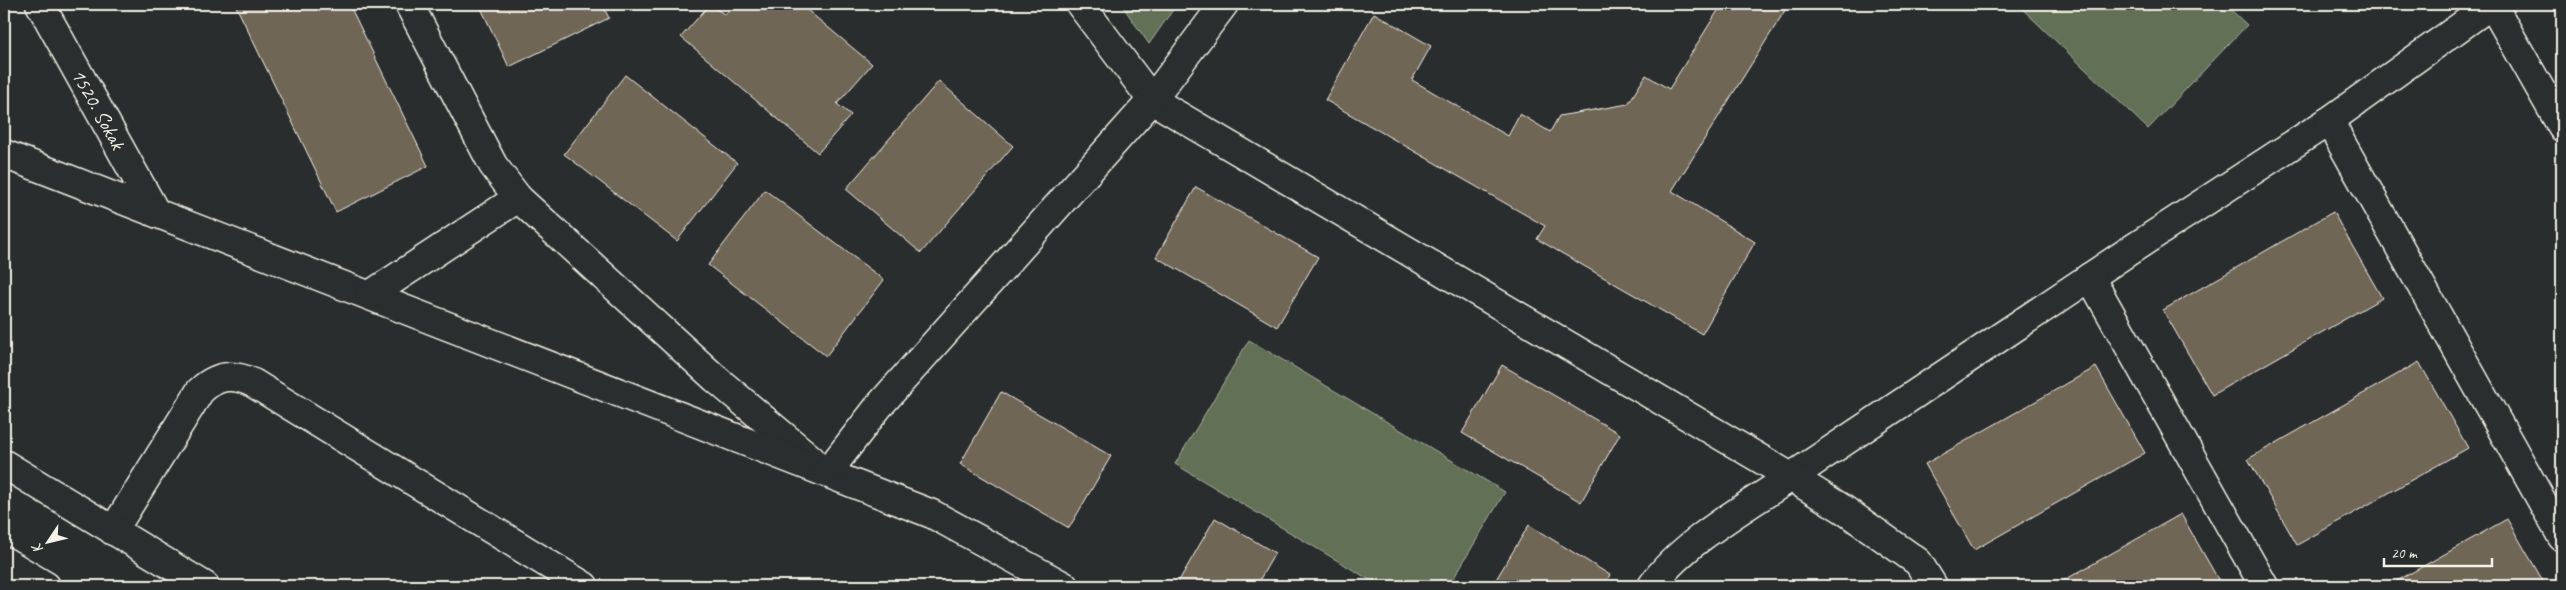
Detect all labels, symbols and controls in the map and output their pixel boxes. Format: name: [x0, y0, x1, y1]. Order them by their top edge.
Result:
street label: 1520. Sokak: [65, 64, 132, 155]
north arrow: [22, 518, 72, 568]
scale bar: [2384, 535, 2491, 567]
text: K: [27, 539, 47, 557]
text: 20 m: [2391, 544, 2418, 563]

